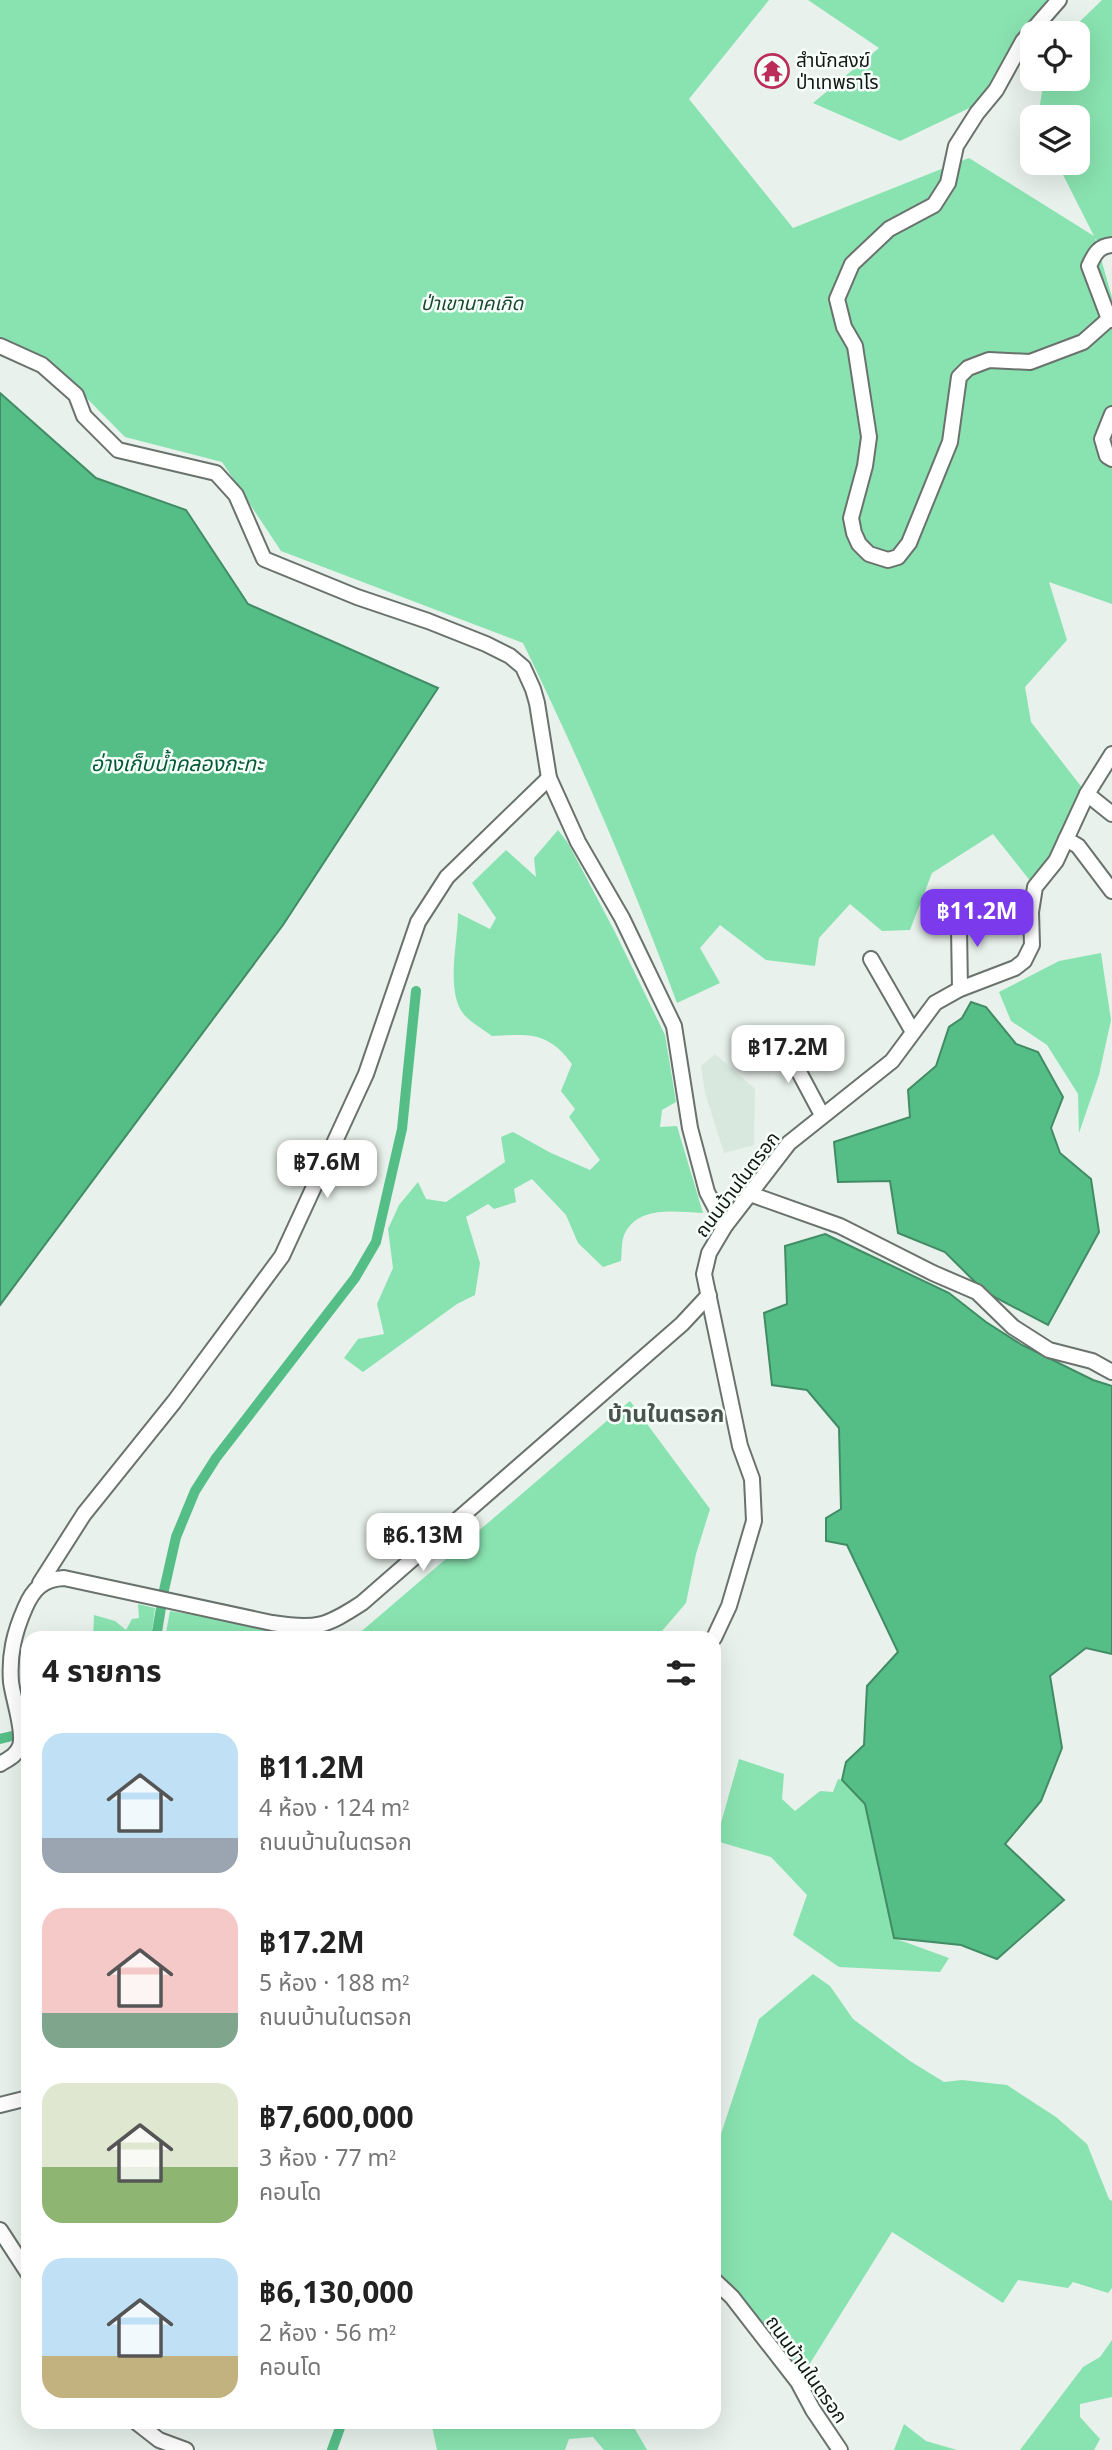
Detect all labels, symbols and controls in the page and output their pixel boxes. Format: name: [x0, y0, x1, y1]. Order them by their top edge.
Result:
map controls: [1020, 21, 1090, 175]
button: locate: [1020, 21, 1090, 91]
place label: สำนักสงฆ์ ป่าเทพธาโร: [796, 47, 879, 98]
temple icon: สำนักสงฆ์ ป่าเทพธาโร: [753, 52, 791, 90]
button: layers: [1020, 105, 1090, 175]
park label: ป่าเขานาคเกิด: [421, 290, 525, 319]
water label: อ่างเก็บน้ำคลองกะทะ: [91, 749, 265, 780]
pin: ฿11.2M: [920, 890, 1034, 949]
text: ฿11.2M: [936, 895, 1018, 929]
pin: ฿17.2M: [731, 1026, 845, 1085]
text: ฿17.2M: [747, 1031, 829, 1065]
street label: ถนนบ้านในตรอก: [689, 1126, 788, 1244]
pin: ฿7.6M: [278, 1140, 376, 1200]
text: ฿7.6M: [293, 1146, 361, 1180]
district label: บ้านในตรอก: [608, 1398, 724, 1432]
pin: ฿6.13M: [366, 1514, 480, 1573]
text: ฿6.13M: [382, 1519, 464, 1553]
text: 4 รายการ: [42, 1650, 162, 1696]
icon: filters: [662, 1654, 700, 1692]
text: ฿11.2M: [259, 1746, 365, 1792]
icon: home: [98, 1761, 182, 1845]
text: 4 ห้อง · 124 m²: [259, 1792, 409, 1826]
text: ถนนบ้านในตรอก: [259, 1826, 412, 1860]
text: ฿17.2M: [259, 1921, 365, 1967]
icon: home: [98, 1936, 182, 2020]
text: 5 ห้อง · 188 m²: [259, 1967, 409, 2001]
text: ถนนบ้านในตรอก: [259, 2001, 412, 2035]
text: ฿7,600,000: [259, 2096, 414, 2142]
icon: home: [98, 2111, 182, 2195]
text: 3 ห้อง · 77 m²: [259, 2142, 396, 2176]
text: คอนโด: [259, 2176, 321, 2210]
text: ฿6,130,000: [259, 2271, 414, 2317]
icon: home: [98, 2286, 182, 2370]
street label: ถนนบ้านในตรอก: [758, 2310, 854, 2430]
text: 2 ห้อง · 56 m²: [259, 2317, 396, 2351]
text: คอนโด: [259, 2351, 321, 2385]

